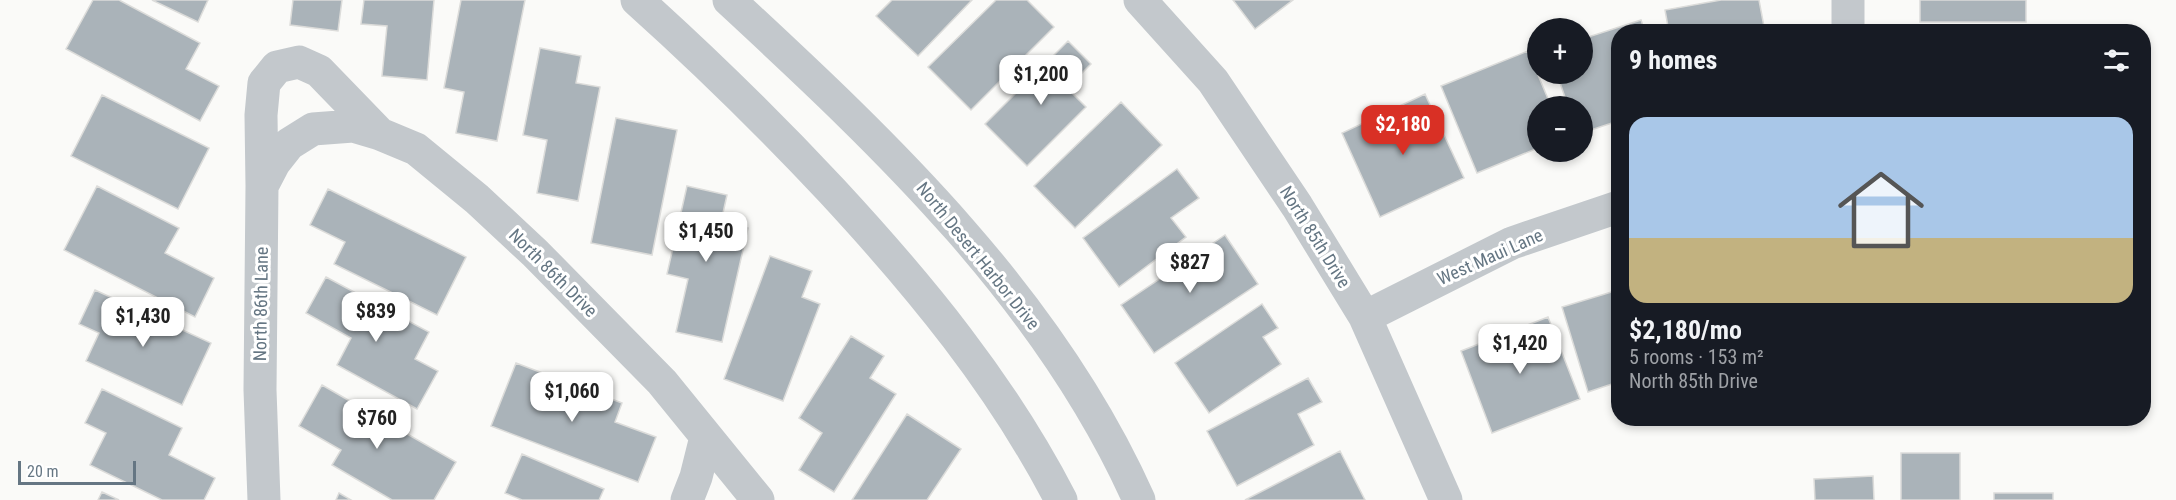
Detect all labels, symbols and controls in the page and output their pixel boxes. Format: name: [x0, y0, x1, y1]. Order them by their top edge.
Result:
map controls: [1527, 18, 1593, 162]
button: +: [1527, 18, 1593, 84]
icon: filters: [2100, 44, 2133, 77]
text: 9 homes: [1629, 45, 1717, 75]
pin: $1,200: [992, 55, 1090, 106]
text: $1,200: [1013, 62, 1069, 86]
button: −: [1527, 96, 1593, 162]
pin: $2,180: [1354, 105, 1452, 156]
text: $2,180: [1375, 112, 1431, 136]
icon: home: [1827, 156, 1935, 264]
street label: North Desert Harbor Drive: [912, 178, 1044, 334]
street label: North 85th Drive: [1276, 182, 1355, 292]
pin: $1,450: [657, 212, 755, 263]
text: $1,450: [678, 219, 734, 243]
street label: North 86th Drive: [505, 224, 602, 321]
street label: West Maui Lane: [1434, 224, 1546, 289]
pin: $827: [1154, 243, 1226, 294]
street label: North 86th Lane: [249, 247, 272, 361]
text: $827: [1170, 250, 1210, 274]
pin: $839: [340, 292, 412, 343]
pin: $1,430: [94, 297, 192, 348]
text: $839: [356, 299, 396, 323]
text: $1,430: [115, 304, 171, 328]
text: $2,180/mo: [1629, 315, 1742, 345]
pin: $1,420: [1471, 324, 1569, 375]
text: $1,420: [1492, 331, 1548, 355]
text: 5 rooms · 153 m²: [1629, 345, 1764, 369]
text: North 85th Drive: [1629, 369, 1758, 393]
pin: $1,060: [523, 372, 621, 423]
text: $1,060: [544, 379, 600, 403]
pin: $760: [341, 399, 413, 450]
text: $760: [357, 406, 397, 430]
scale bar: [18, 458, 136, 486]
text: 20 m: [27, 462, 59, 481]

